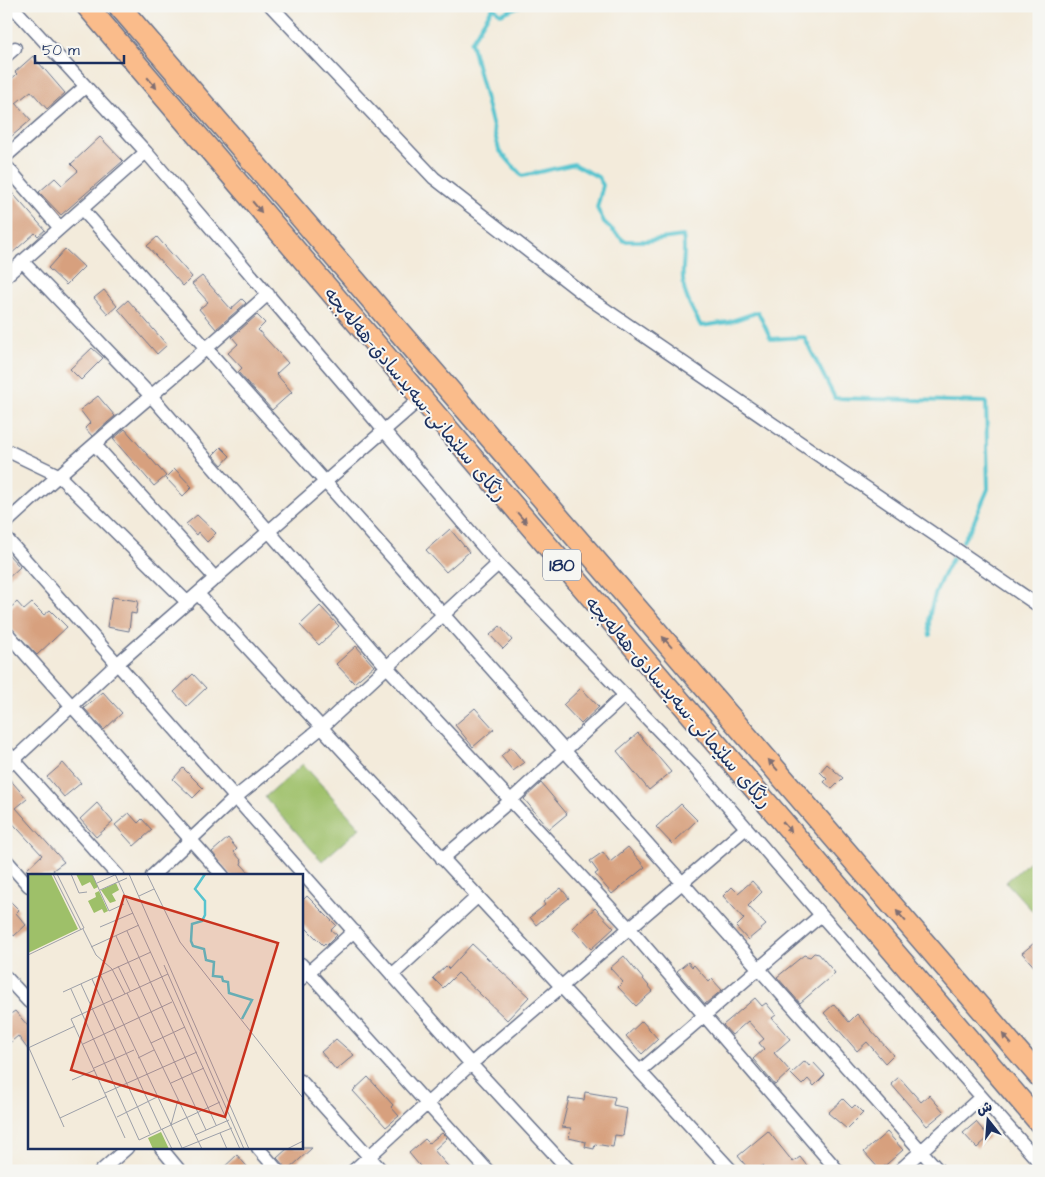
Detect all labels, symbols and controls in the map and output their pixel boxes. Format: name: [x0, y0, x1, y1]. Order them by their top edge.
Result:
scale bar: [35, 32, 124, 64]
text: 50 m: [42, 40, 80, 61]
one-way arrow: [147, 77, 158, 90]
one-way arrow: [252, 201, 263, 214]
street label: رێگای سلێمانی-سەیدسادق-هەلەبجە: [317, 282, 513, 508]
one-way arrow: [516, 511, 527, 524]
road number: 180: [543, 550, 581, 580]
street label: رێگای سلێمانی-سەیدسادق-هەلەبجە: [578, 591, 777, 815]
one-way arrow: [661, 636, 673, 648]
one-way arrow: [768, 759, 779, 772]
one-way arrow: [781, 821, 792, 834]
inset map: [28, 874, 302, 1150]
one-way arrow: [895, 910, 907, 922]
one-way arrow: [1001, 1033, 1013, 1045]
north arrow: [962, 1094, 1012, 1144]
text: ش: [974, 1097, 995, 1120]

